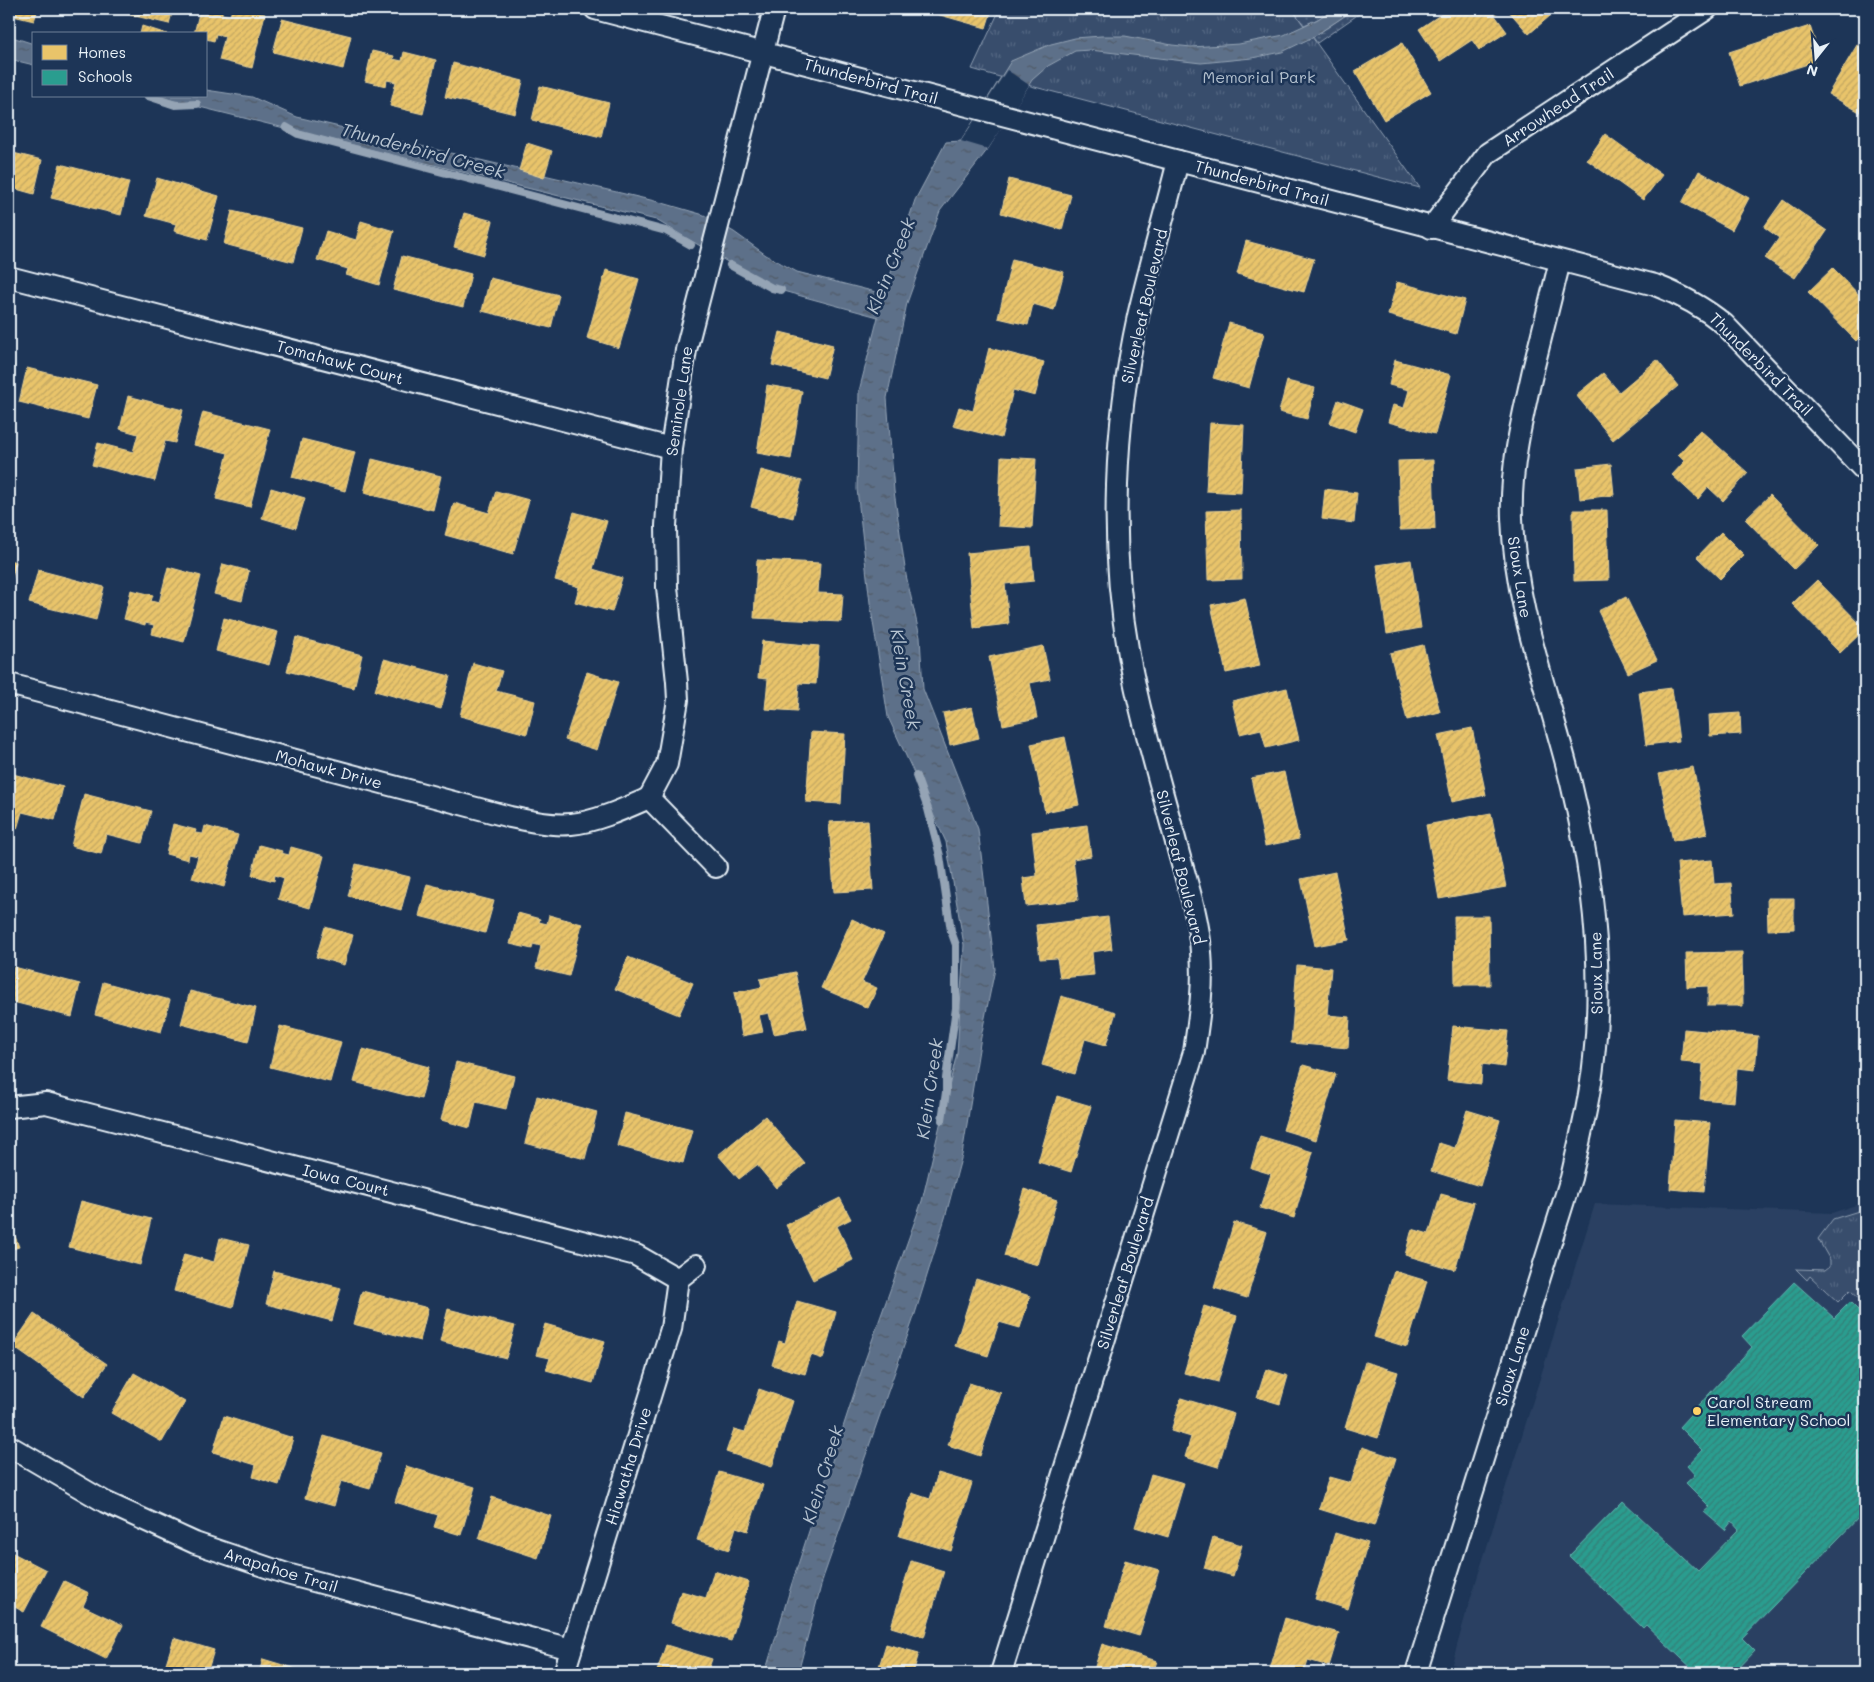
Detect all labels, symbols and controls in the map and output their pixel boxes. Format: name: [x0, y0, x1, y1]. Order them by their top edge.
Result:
legend: [32, 32, 208, 98]
north arrow: [1792, 32, 1842, 82]
text: Homes: [78, 42, 126, 62]
street label: Thunderbird Trail: [802, 53, 940, 108]
text: N: [1804, 60, 1820, 82]
street label: Arrowhead Trail: [1498, 63, 1618, 151]
text: Schools: [78, 66, 133, 86]
park label: Memorial Park: [1202, 66, 1316, 87]
water label: Thunderbird Creek: [339, 117, 508, 184]
street label: Thunderbird Trail: [1193, 155, 1331, 210]
water label: Klein Creek: [860, 214, 920, 317]
street label: Silverleaf Boulevard: [1115, 226, 1172, 385]
street label: Thunderbird Trail: [1705, 307, 1818, 420]
street label: Tomahawk Court: [274, 334, 406, 389]
street label: Seminole Lane: [660, 344, 697, 457]
street label: Sioux Lane: [1504, 535, 1537, 619]
water label: Klein Creek: [885, 627, 927, 731]
street label: Mohawk Drive: [273, 744, 385, 793]
street label: Silverleaf Boulevard: [1152, 788, 1211, 946]
street label: Sioux Lane: [1584, 932, 1607, 1014]
water label: Klein Creek: [910, 1036, 948, 1141]
street label: Iowa Court: [301, 1159, 392, 1200]
street label: Silverleaf Boulevard: [1091, 1194, 1158, 1352]
street label: Sioux Lane: [1489, 1323, 1534, 1408]
place label: Carol Stream Elementary School: [1707, 1391, 1851, 1430]
street label: Hiawatha Drive: [600, 1404, 655, 1527]
marker: Carol Stream Elementary School: [1691, 1405, 1703, 1417]
water label: Klein Creek: [796, 1422, 848, 1527]
street label: Arapahoe Trail: [222, 1542, 341, 1597]

